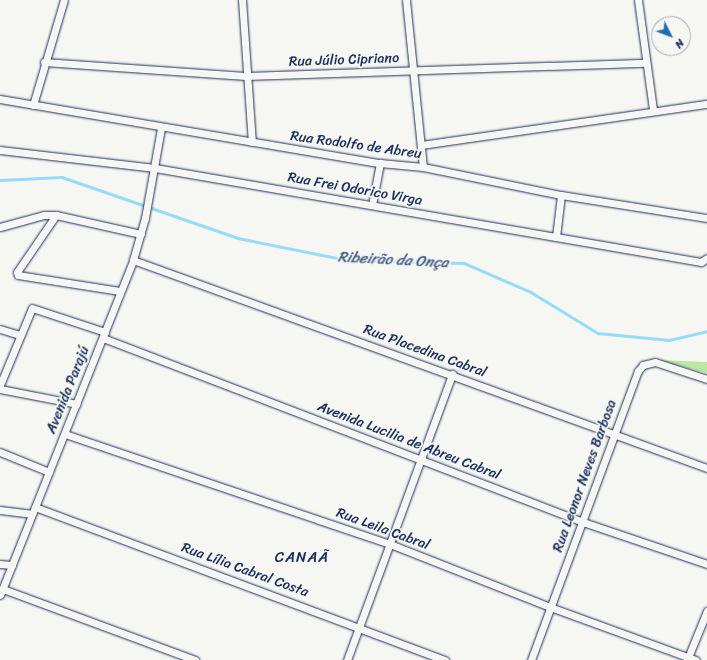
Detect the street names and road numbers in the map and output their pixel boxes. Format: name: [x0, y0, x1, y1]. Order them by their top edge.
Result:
street label: Rua Júlio Cipriano: [288, 50, 400, 70]
street label: Rua Rodolfo de Abreu: [289, 127, 423, 163]
street label: Rua Frei Odorico Virga: [286, 169, 424, 209]
street label: Rua Placedina Cabral: [361, 321, 489, 381]
street label: Avenida Parajú: [43, 344, 93, 436]
street label: Avenida Lucilia de Abreu Cabral: [315, 398, 503, 484]
street label: Rua Leonor Neves Barbosa: [550, 398, 620, 554]
street label: Rua Leila Cabral: [334, 504, 432, 554]
street label: Rua Lília Cabral Costa: [179, 539, 311, 601]

